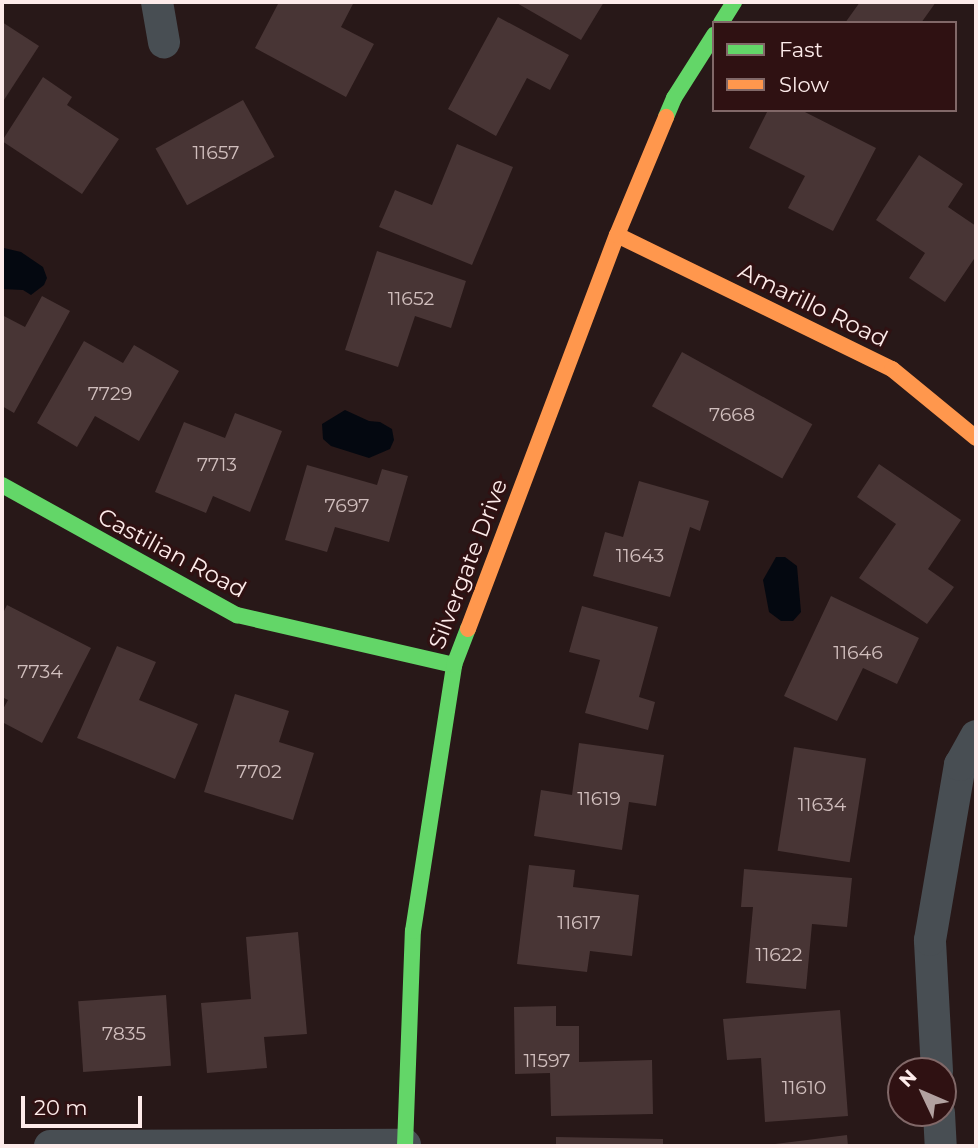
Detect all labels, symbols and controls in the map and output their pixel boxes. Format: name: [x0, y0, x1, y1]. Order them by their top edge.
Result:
legend: [712, 21, 957, 112]
text: Fast: [779, 37, 823, 62]
text: Slow: [779, 72, 829, 97]
house number: 11657: [193, 142, 239, 164]
street label: Amarillo Road: [734, 257, 892, 353]
house number: 11652: [388, 288, 434, 310]
house number: 7729: [88, 383, 132, 405]
house number: 7668: [709, 404, 755, 426]
house number: 7713: [197, 454, 237, 476]
street label: Silvergate Drive: [423, 475, 513, 653]
house number: 7697: [325, 495, 369, 517]
street label: Castilian Road: [93, 502, 251, 604]
house number: 11643: [616, 545, 664, 567]
house number: 11646: [833, 642, 883, 664]
house number: 7734: [17, 661, 63, 683]
house number: 7702: [236, 761, 282, 783]
house number: 11619: [577, 788, 621, 810]
house number: 11634: [798, 794, 846, 816]
house number: 11617: [557, 912, 601, 934]
house number: 11622: [756, 944, 802, 966]
house number: 7835: [102, 1023, 146, 1045]
house number: 11597: [523, 1050, 571, 1072]
north arrow: [887, 1057, 957, 1127]
text: N: [894, 1065, 922, 1092]
house number: 11610: [782, 1077, 826, 1099]
scale bar: [24, 1082, 145, 1126]
text: 20 m: [34, 1095, 88, 1120]

